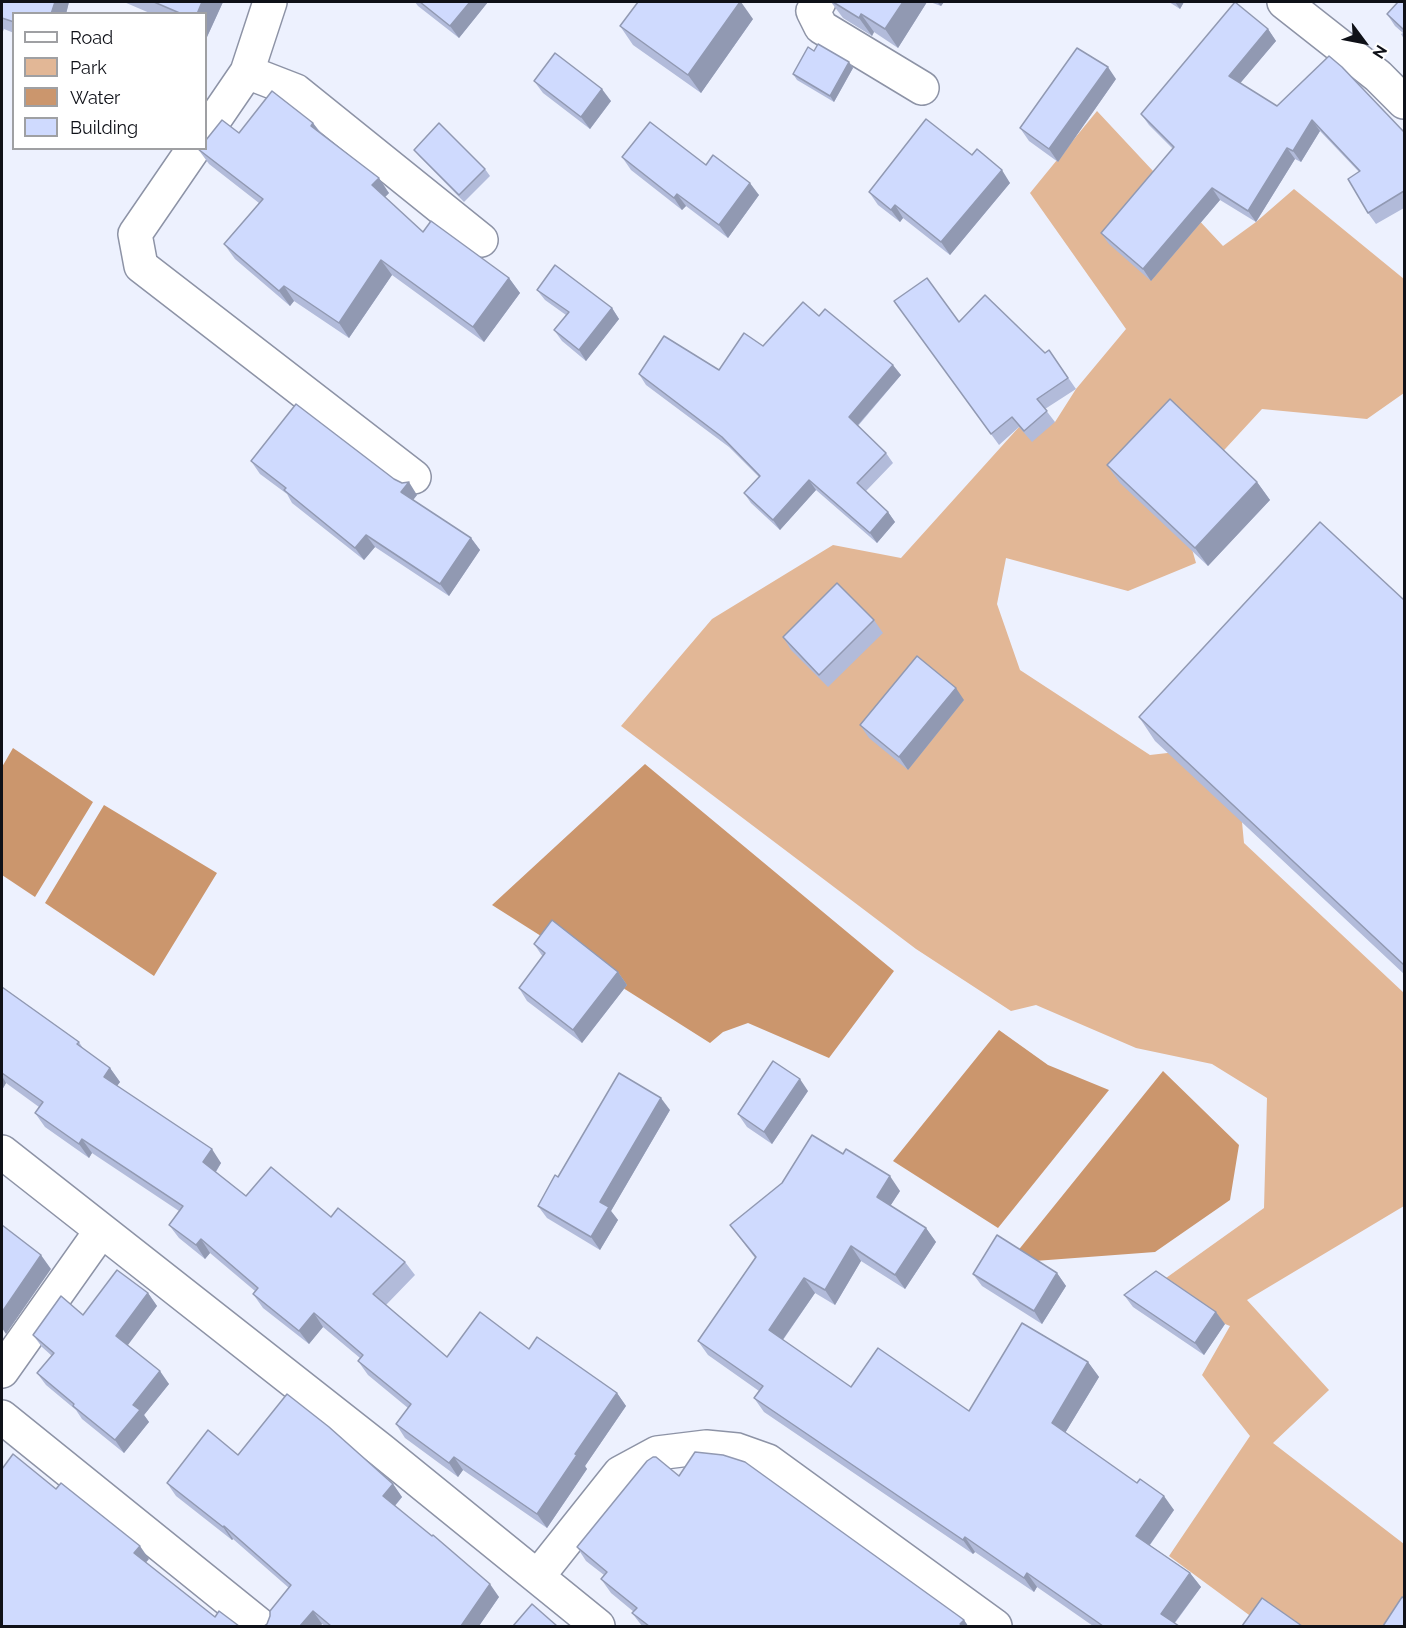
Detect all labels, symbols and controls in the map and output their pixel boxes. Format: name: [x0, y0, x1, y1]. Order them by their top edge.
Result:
legend: [12, 12, 207, 150]
north arrow: [1334, 12, 1394, 72]
text: Road: [70, 27, 113, 48]
text: N: [1368, 42, 1391, 62]
text: Park: [70, 57, 107, 78]
text: Water: [70, 87, 120, 108]
text: Building: [70, 117, 138, 138]

